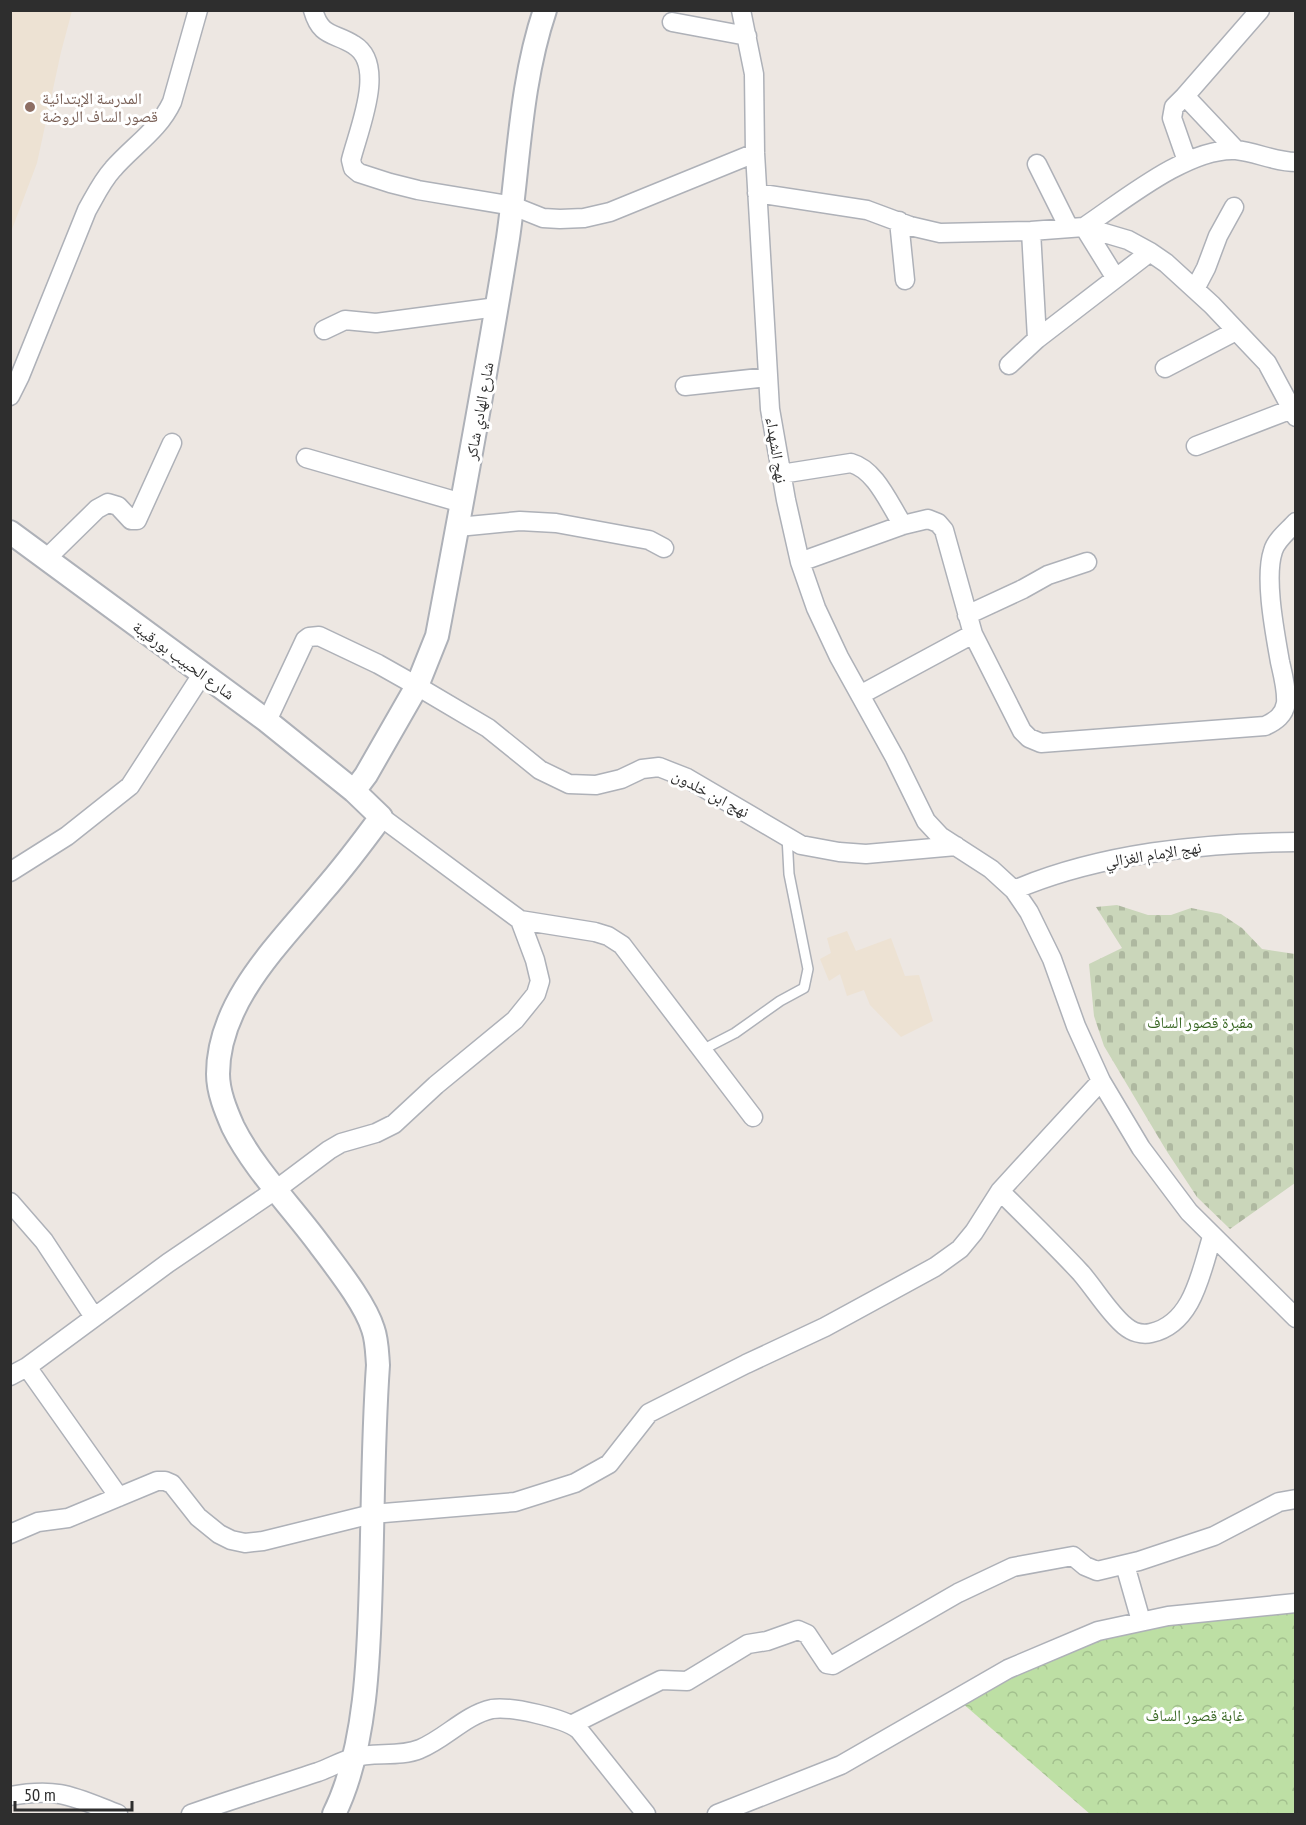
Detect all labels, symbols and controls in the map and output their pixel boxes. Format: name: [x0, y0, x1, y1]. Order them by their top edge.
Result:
place label: المدرسة الإبتدائية قصور الساف الروضة: [42, 88, 158, 126]
marker: المدرسة الإبتدائية قصور الساف الروضة: [23, 100, 37, 114]
street label: شارع الهادي شاكر: [460, 361, 500, 463]
street label: نهج الشهداء: [761, 415, 792, 485]
street label: شارع الحبيب بورقيبة: [129, 616, 239, 704]
street label: نهج ابن خلدون: [669, 764, 753, 822]
street label: نهج الإمام الغزالي: [1103, 836, 1203, 875]
park label: مقبرة قصور الساف: [1147, 1012, 1253, 1032]
park label: غابة قصور الساف: [1146, 1705, 1244, 1725]
scale bar: [15, 1774, 132, 1812]
text: 50 m: [24, 1783, 56, 1806]

